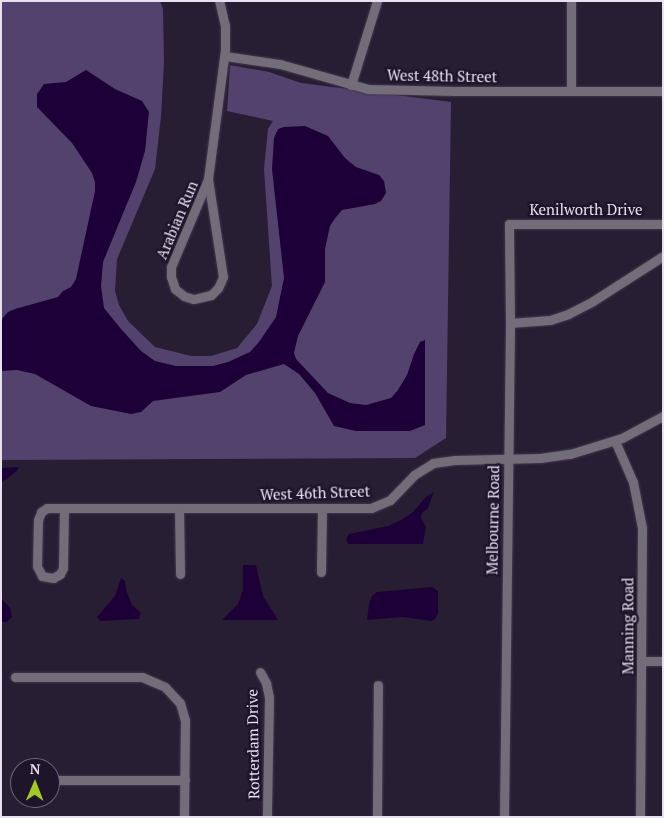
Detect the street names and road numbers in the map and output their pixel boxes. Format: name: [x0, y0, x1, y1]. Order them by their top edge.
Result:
street label: West 48th Street: [387, 66, 497, 86]
street label: Arabian Run: [152, 178, 202, 262]
street label: Kenilworth Drive: [529, 201, 643, 219]
street label: Melbourne Road: [483, 465, 503, 575]
street label: West 46th Street: [260, 482, 370, 504]
street label: Manning Road: [619, 578, 637, 674]
street label: Rotterdam Drive: [243, 689, 263, 799]

